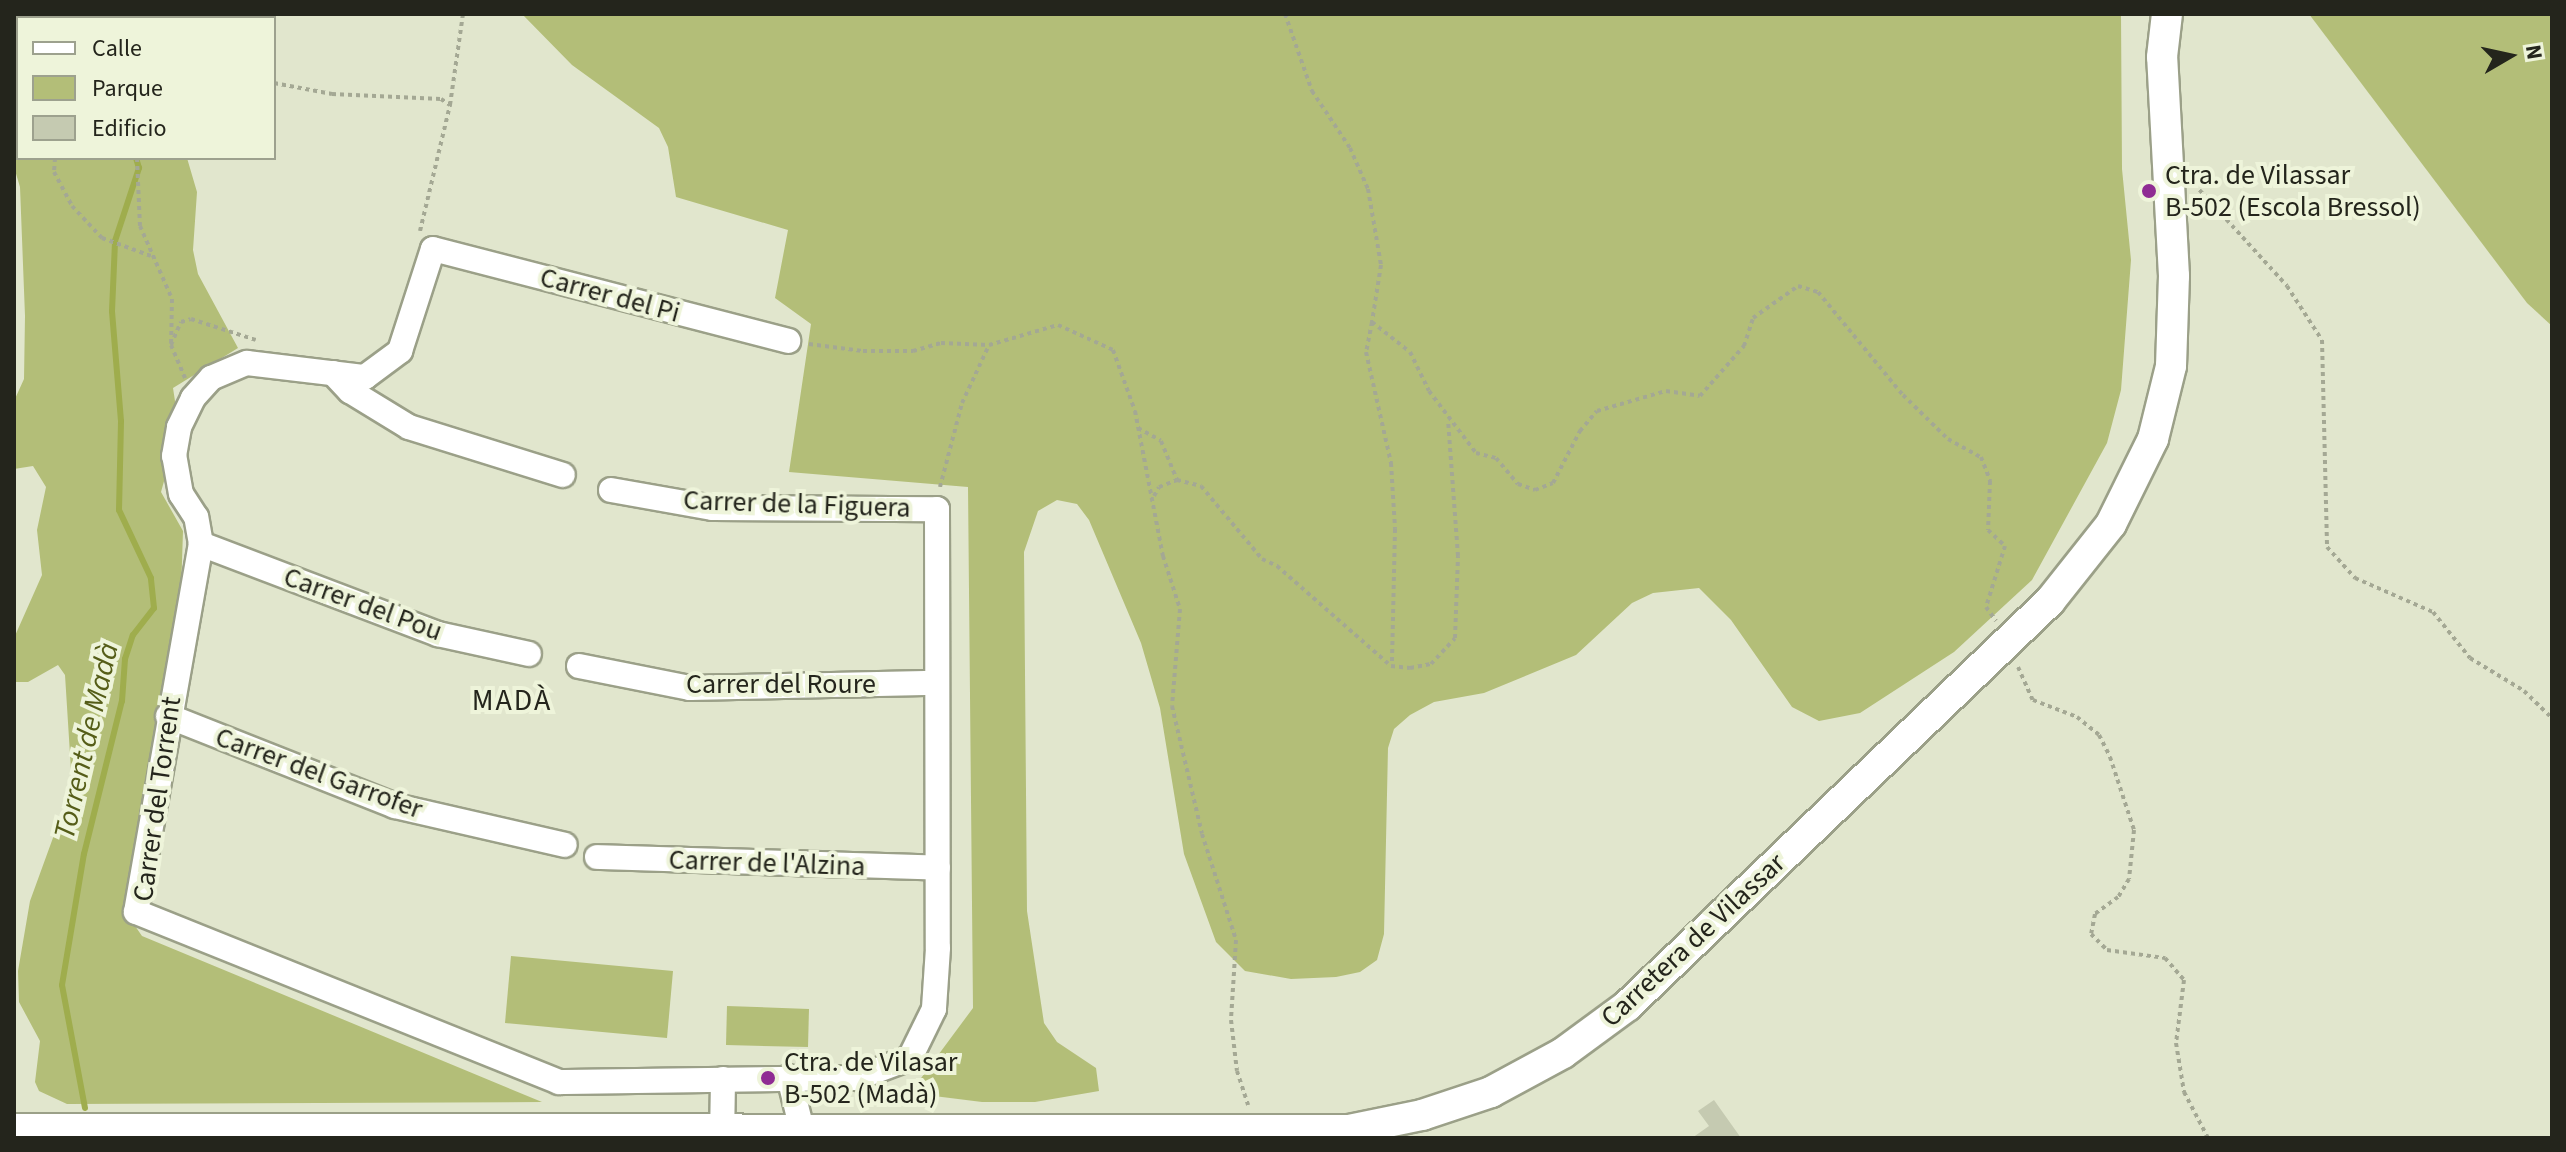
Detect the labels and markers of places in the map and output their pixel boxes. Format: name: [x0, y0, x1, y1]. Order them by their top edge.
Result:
place label: Ctra. de Vilassar B-502 (Escola Bressol): [2165, 158, 2421, 224]
marker: Ctra. de Vilassar B-502 (Escola Bressol): [2140, 182, 2158, 200]
place label: Ctra. de Vilasar B-502 (Madà): [784, 1045, 958, 1111]
marker: Ctra. de Vilasar B-502 (Madà): [759, 1069, 777, 1087]

